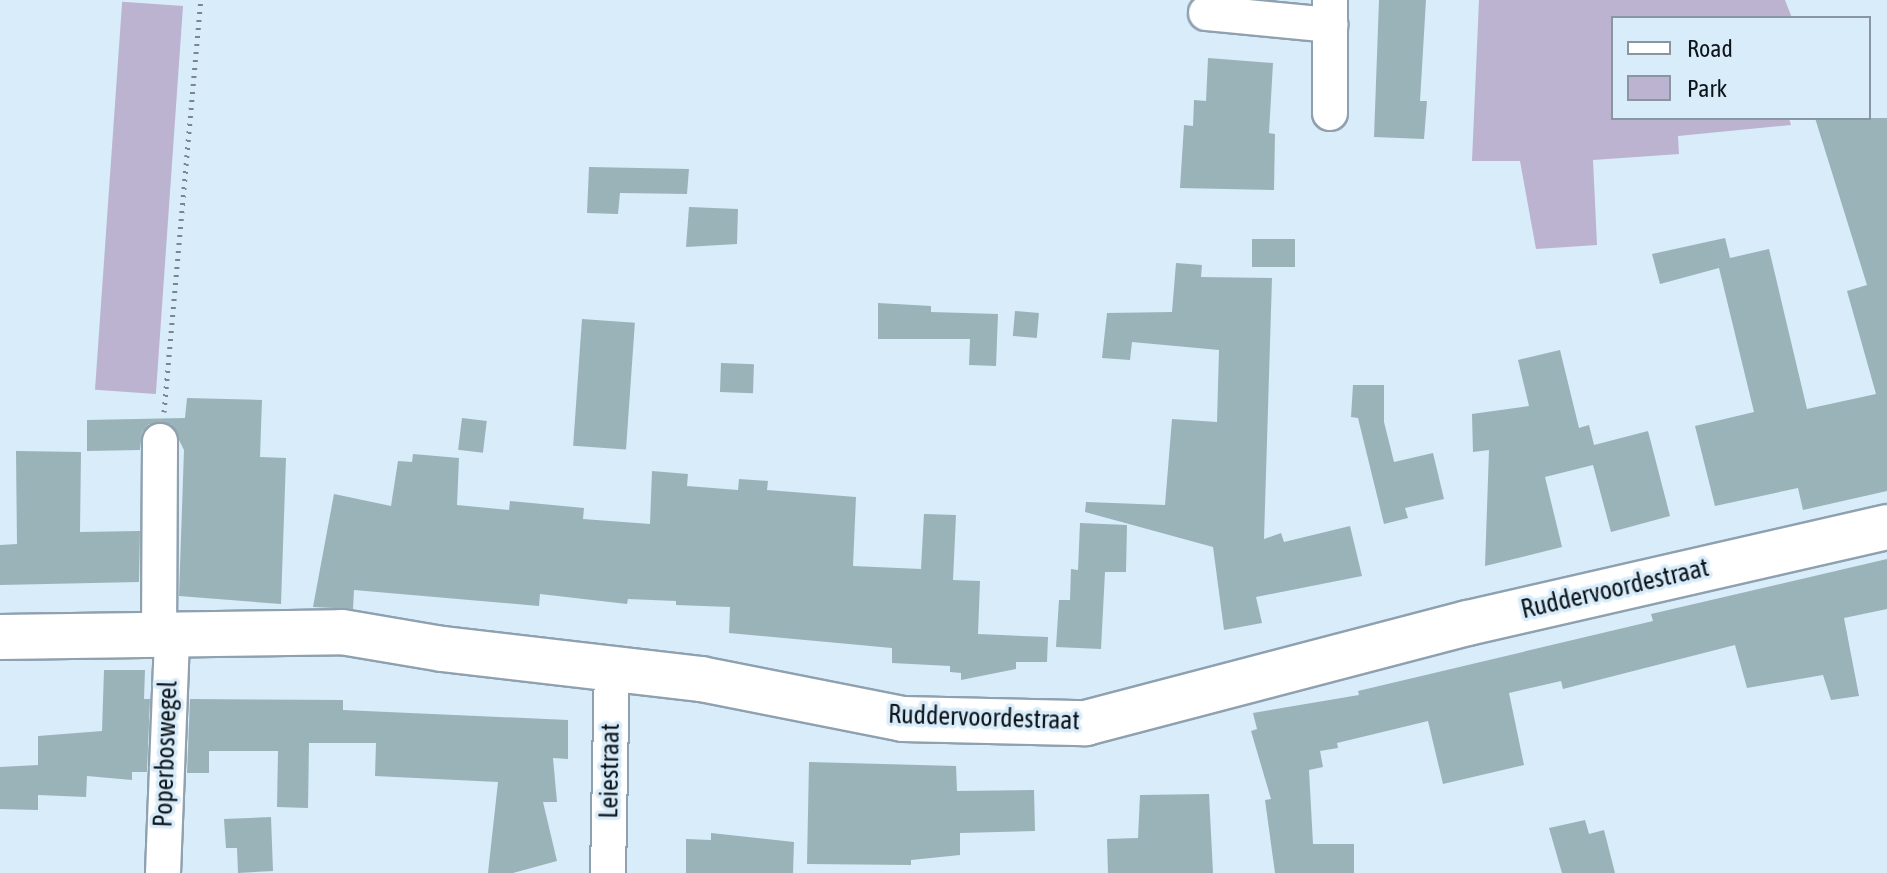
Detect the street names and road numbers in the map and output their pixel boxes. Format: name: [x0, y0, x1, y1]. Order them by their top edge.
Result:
street label: Ruddervoordestraat: [1518, 552, 1712, 626]
street label: Poperboswegel: [148, 680, 184, 828]
street label: Ruddervoordestraat: [888, 699, 1080, 737]
street label: Leiestraat: [594, 723, 626, 819]

